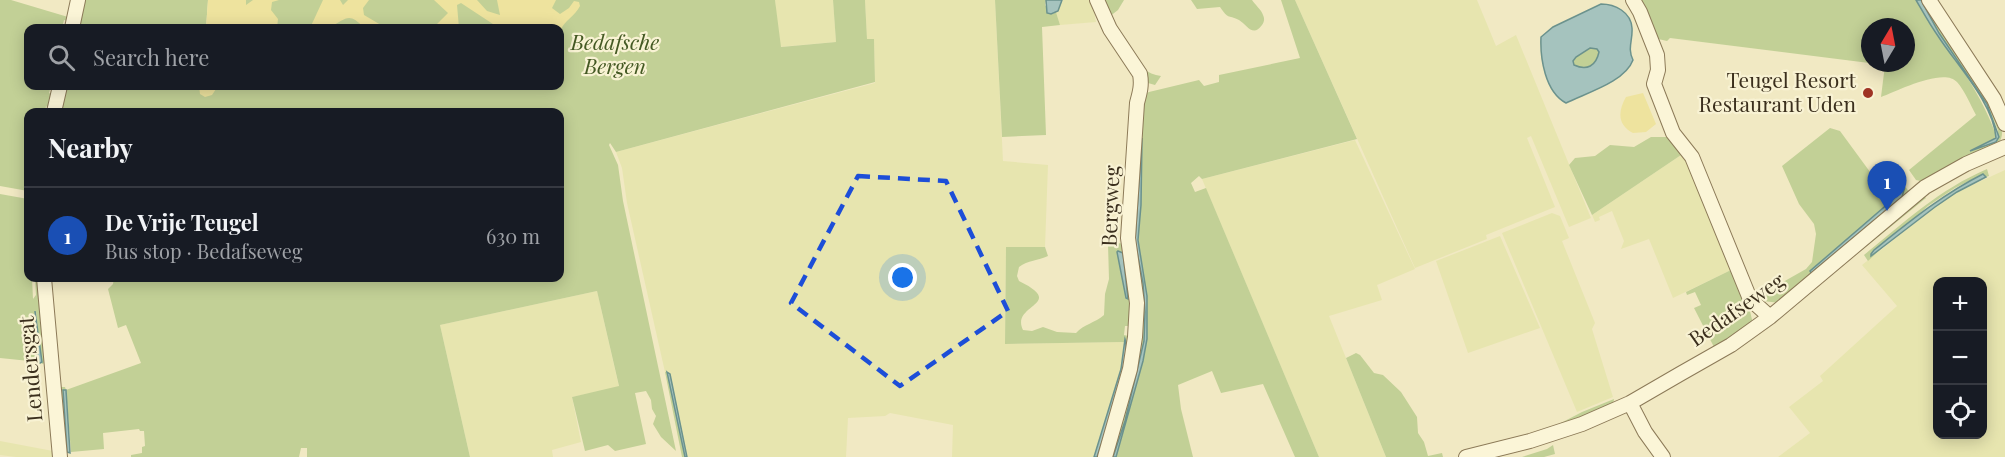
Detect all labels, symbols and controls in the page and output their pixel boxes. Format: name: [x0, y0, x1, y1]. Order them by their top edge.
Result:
north arrow: [1861, 18, 1915, 72]
search box: [24, 24, 564, 90]
park label: Bedafsche Bergen: [570, 27, 659, 79]
icon: search: [45, 41, 78, 74]
text: Search here: [93, 42, 209, 72]
place label: Teugel Resort Restaurant Uden: [1698, 65, 1857, 117]
marker: Teugel Resort Restaurant Uden: [1861, 86, 1875, 100]
text: Nearby: [48, 130, 133, 165]
pin: 1: [1868, 162, 1906, 211]
street label: Bergweg: [1094, 165, 1124, 247]
text: De Vrije Teugel: [105, 207, 259, 237]
text: 1: [64, 222, 71, 249]
text: 630 m: [486, 222, 540, 249]
text: Bus stop · Bedafseweg: [105, 237, 303, 264]
your location: [888, 263, 917, 292]
street label: Bedafseweg: [1682, 265, 1789, 352]
map controls: [1933, 277, 1987, 439]
button: +: [1933, 277, 1987, 331]
street label: Lendersgat: [10, 315, 48, 423]
button: −: [1933, 331, 1987, 385]
button: locate: [1933, 385, 1987, 439]

